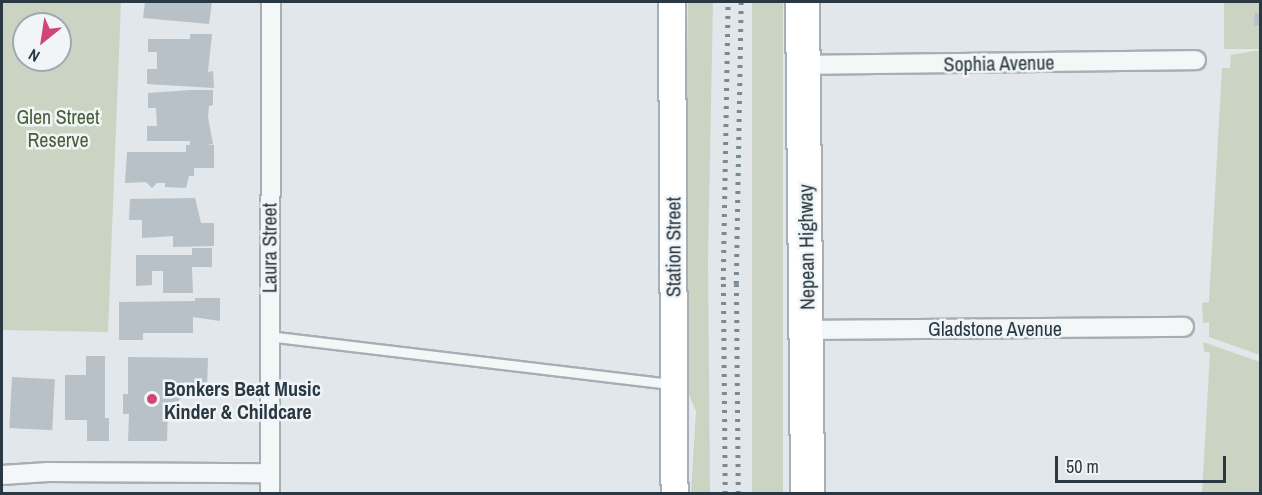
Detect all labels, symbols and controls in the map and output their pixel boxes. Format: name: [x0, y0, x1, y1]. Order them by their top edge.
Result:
north arrow: [12, 12, 72, 72]
text: N: [24, 44, 44, 68]
street label: Sophia Avenue: [943, 50, 1055, 76]
park label: Glen Street Reserve: [17, 105, 99, 152]
street label: Nepean Highway: [793, 184, 819, 310]
street label: Station Street: [661, 197, 685, 297]
street label: Laura Street: [257, 203, 281, 293]
street label: Gladstone Avenue: [928, 316, 1062, 340]
place label: Bonkers Beat Music Kinder & Childcare: [164, 376, 321, 423]
marker: Bonkers Beat Music Kinder & Childcare: [145, 392, 159, 406]
scale bar: [1058, 444, 1229, 482]
text: 50 m: [1066, 454, 1099, 479]

